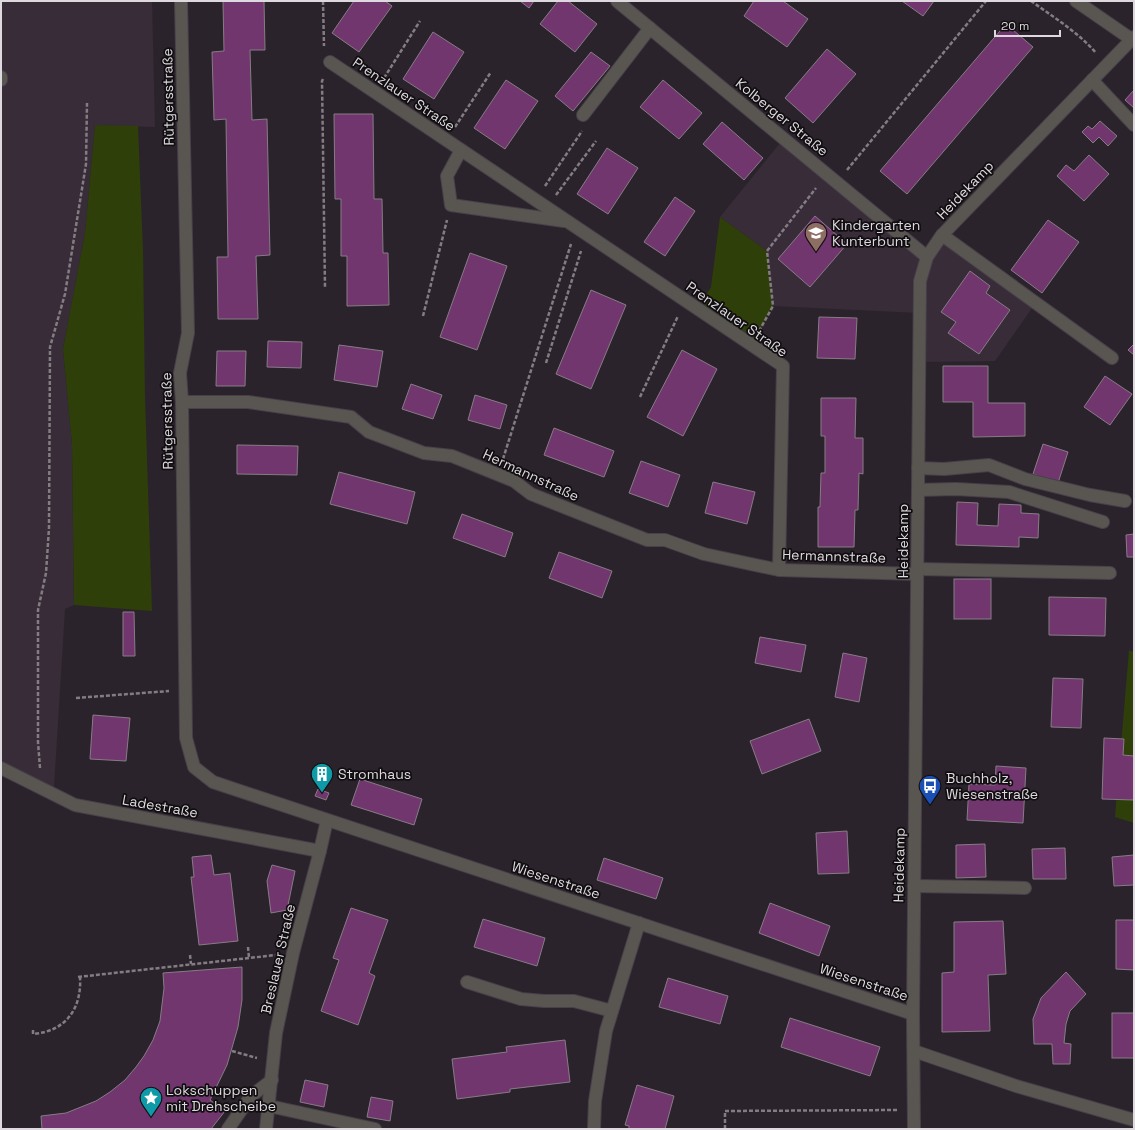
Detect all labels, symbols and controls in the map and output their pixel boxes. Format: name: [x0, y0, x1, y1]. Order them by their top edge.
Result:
scale bar: [995, 12, 1060, 38]
text: 20 m: [1001, 18, 1029, 34]
street label: Rütgersstraße: [158, 48, 178, 146]
street label: Prenzlauer Straße: [349, 53, 459, 135]
street label: Kolberger Straße: [732, 74, 832, 160]
street label: Heidekamp: [933, 157, 997, 223]
place label: Kindergarten Kunterbunt: [832, 216, 920, 250]
school or university icon: Kindergarten Kunterbunt: [803, 220, 829, 253]
street label: Prenzlauer Straße: [683, 277, 791, 361]
street label: Rütgersstraße: [157, 372, 177, 470]
street label: Hermannstraße: [480, 445, 582, 505]
street label: Heidekamp: [894, 504, 912, 578]
street label: Hermannstraße: [782, 545, 886, 567]
building icon: Stromhaus: [309, 761, 335, 794]
place label: Stromhaus: [338, 765, 411, 783]
place label: Buchholz, Wiesenstraße: [946, 769, 1038, 803]
bus stop icon: Buchholz, Wiesenstraße: [917, 773, 943, 806]
street label: Ladestraße: [121, 790, 199, 822]
street label: Heidekamp: [889, 828, 909, 902]
street label: Wiesenstraße: [509, 857, 603, 903]
street label: Breslauer Straße: [257, 902, 299, 1016]
street label: Wiesenstraße: [817, 959, 911, 1005]
place label: Lokschuppen mit Drehscheibe: [166, 1081, 276, 1115]
place icon: Lokschuppen mit Drehscheibe: [138, 1085, 164, 1118]

